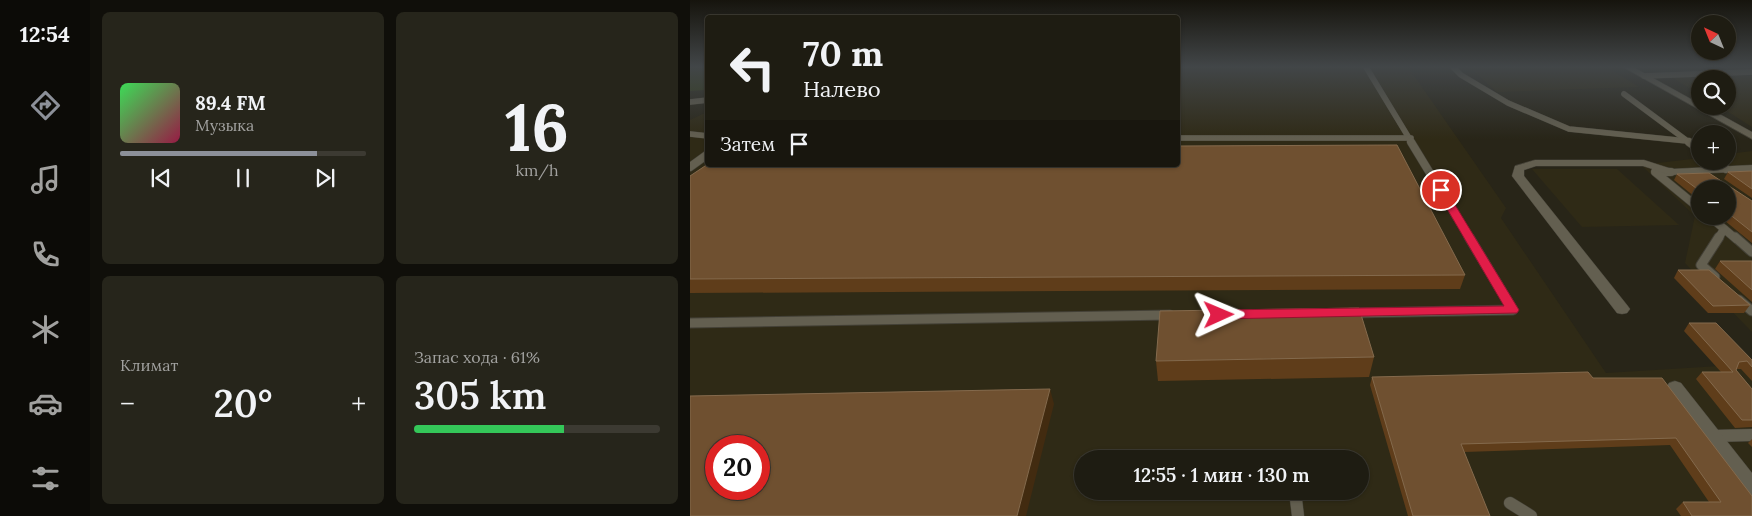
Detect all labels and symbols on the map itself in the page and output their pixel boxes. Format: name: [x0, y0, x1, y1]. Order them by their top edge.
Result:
north arrow: [1691, 15, 1736, 60]
pin: [1420, 169, 1462, 211]
position arrow: [1192, 288, 1244, 340]
speed limit sign: 20: [705, 435, 770, 500]

